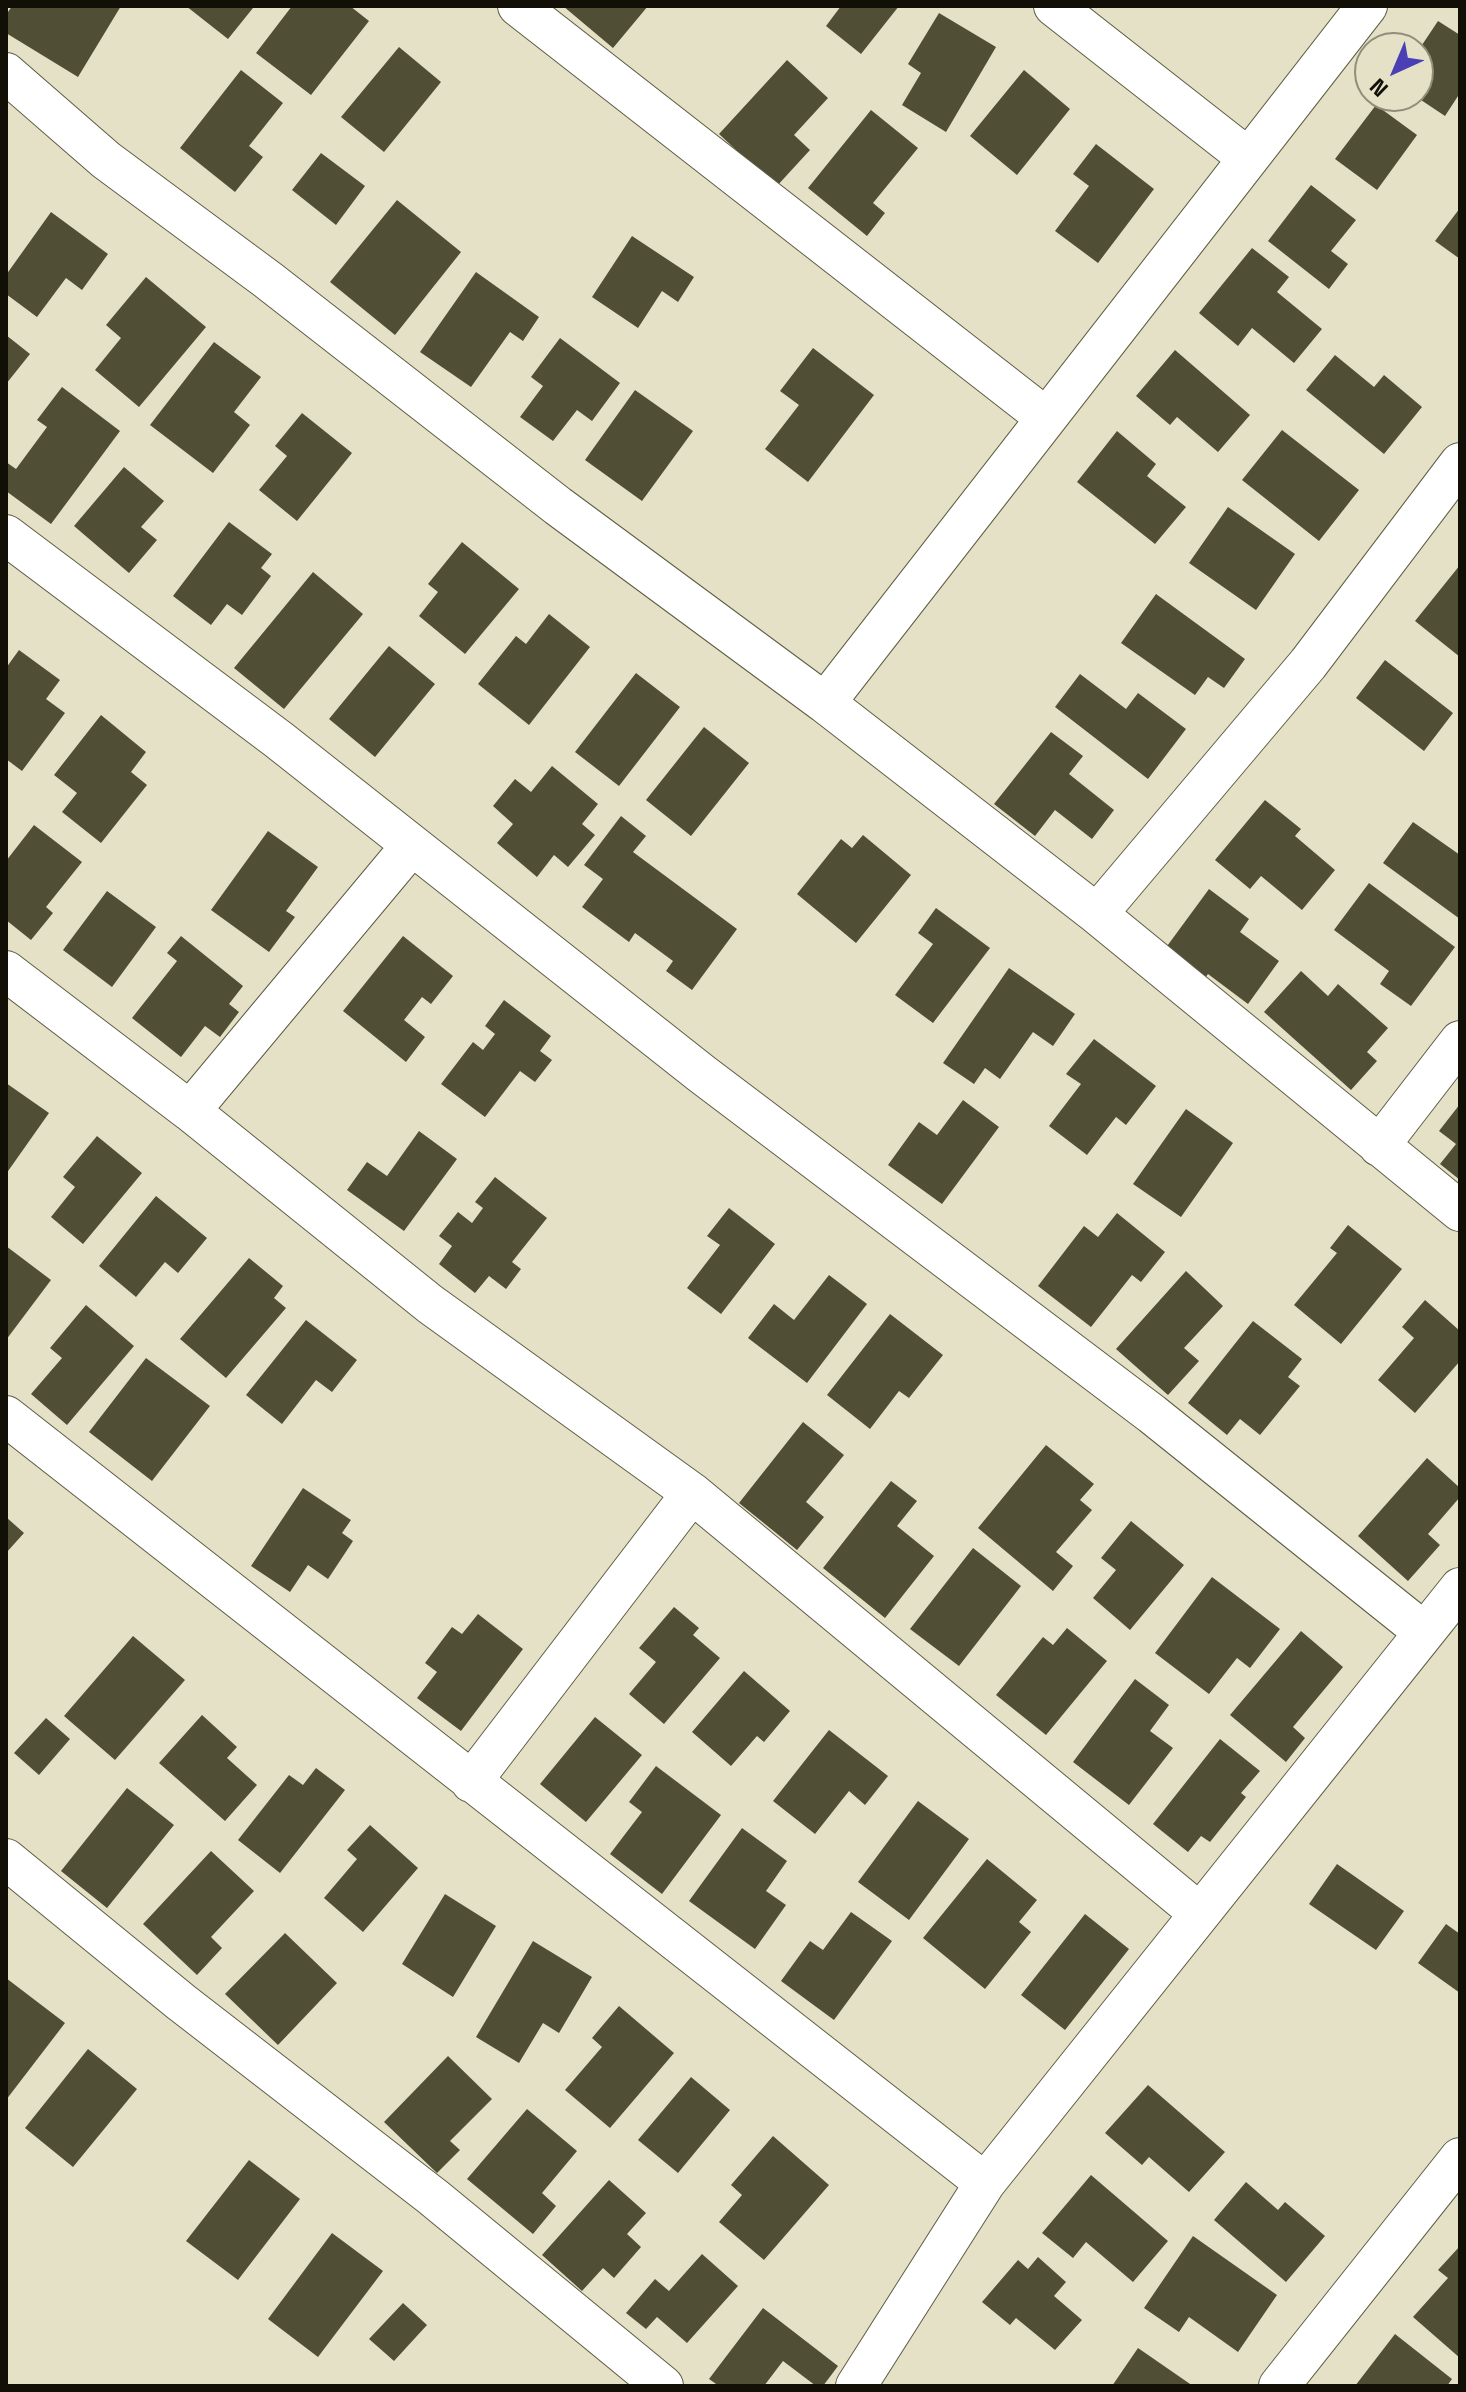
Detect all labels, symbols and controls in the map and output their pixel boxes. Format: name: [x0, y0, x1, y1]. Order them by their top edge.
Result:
north arrow: [1354, 32, 1434, 112]
text: N: [1364, 73, 1394, 103]

